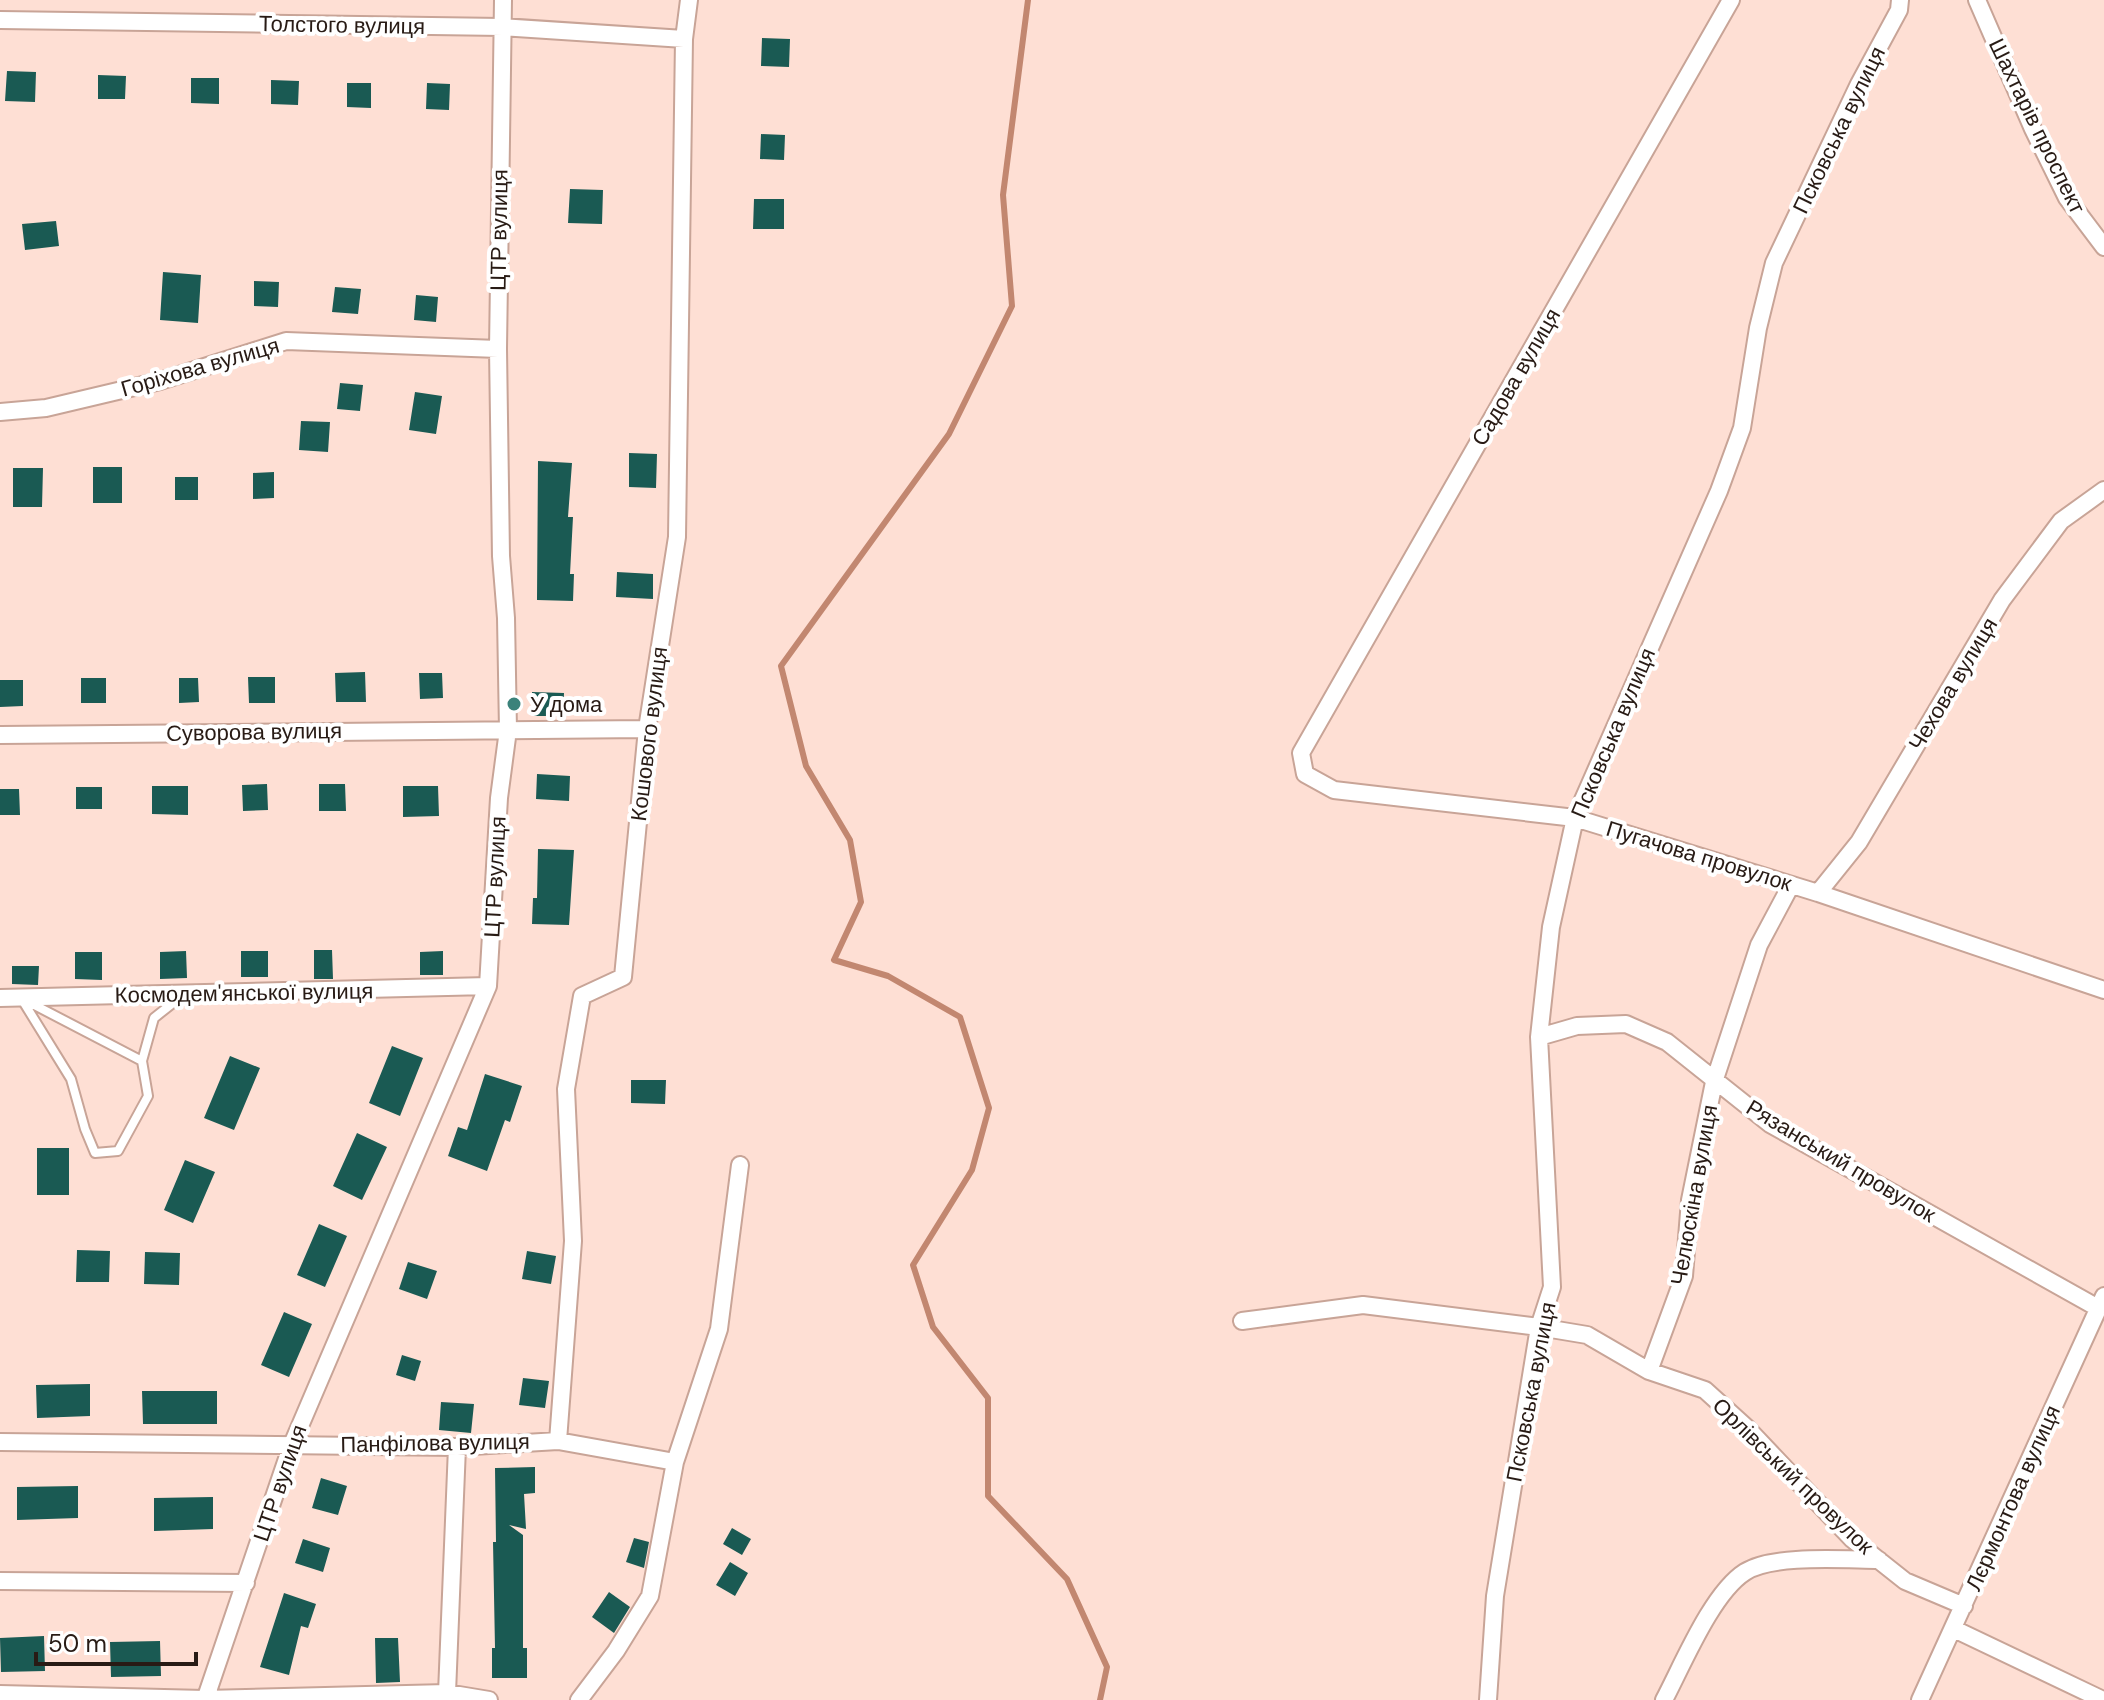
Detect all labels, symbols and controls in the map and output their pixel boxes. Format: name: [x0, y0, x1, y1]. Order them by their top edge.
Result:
street label: Толстого вулиця: [259, 9, 425, 41]
street label: Шахтарів проспект: [1982, 34, 2092, 218]
street label: Псковська вулиця: [1786, 42, 1892, 218]
street label: ЦТР вулиця: [483, 169, 515, 291]
street label: Садова вулиця: [1465, 303, 1567, 451]
street label: Горіхова вулиця: [117, 331, 283, 403]
street label: Чехова вулиця: [1902, 612, 2004, 756]
street label: Псковська вулиця: [1564, 643, 1662, 823]
street label: Кошового вулиця: [624, 645, 674, 823]
place label: У дома: [530, 690, 603, 719]
marker: У дома: [505, 695, 523, 713]
street label: Суворова вулиця: [166, 716, 342, 748]
street label: Пугачова провулок: [1603, 814, 1796, 898]
street label: ЦТР вулиця: [477, 816, 513, 938]
street label: Космодем'янської вулиця: [114, 976, 374, 1010]
street label: Рязанський провулок: [1741, 1093, 1941, 1229]
street label: Челюскіна вулиця: [1664, 1103, 1724, 1287]
street label: Псковська вулиця: [1499, 1300, 1563, 1484]
street label: Орлівський провулок: [1706, 1391, 1880, 1561]
street label: Лєрмонтова вулиця: [1959, 1401, 2067, 1595]
street label: ЦТР вулиця: [246, 1421, 314, 1545]
street label: Панфілова вулиця: [340, 1427, 530, 1459]
scale bar: [36, 1616, 196, 1666]
text: 50 m: [48, 1628, 107, 1659]

